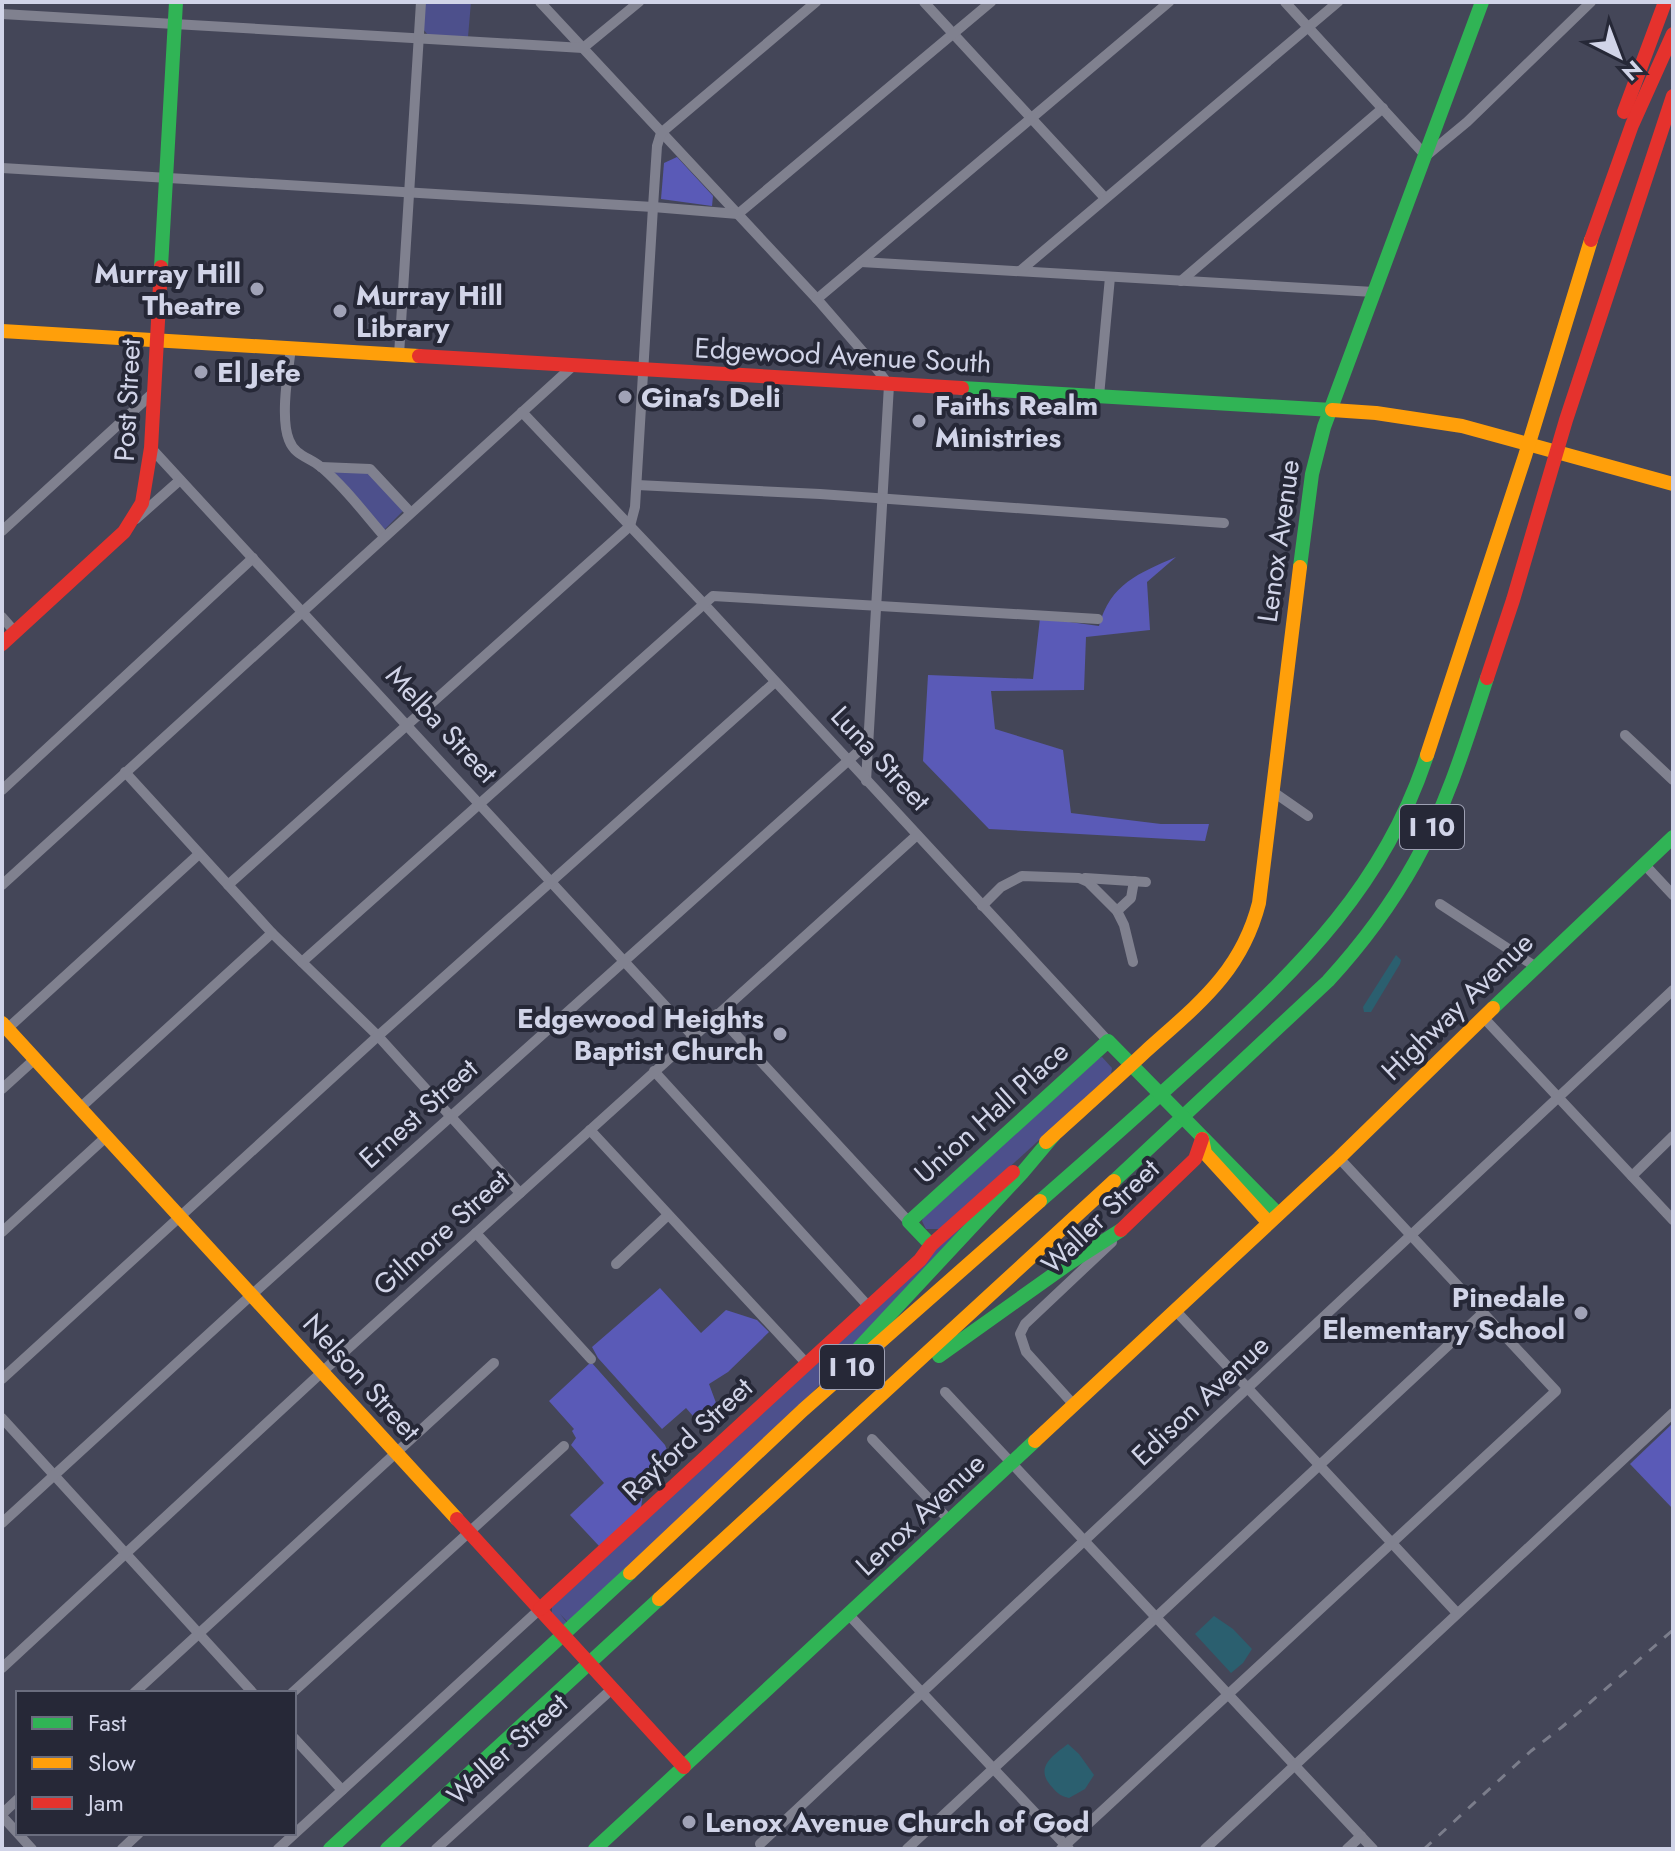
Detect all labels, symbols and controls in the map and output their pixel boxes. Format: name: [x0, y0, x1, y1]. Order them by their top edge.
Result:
north arrow: [1579, 16, 1659, 96]
text: N: [1615, 53, 1650, 89]
place label: Murray Hill Theatre: [94, 253, 241, 326]
place label: Murray Hill Library: [356, 275, 503, 348]
marker: Murray Hill Theatre: [248, 280, 266, 298]
marker: Murray Hill Library: [331, 302, 349, 320]
street label: Edgewood Avenue South: [693, 327, 992, 384]
street label: Post Street: [104, 337, 151, 463]
place label: El Jefe: [217, 352, 301, 393]
marker: El Jefe: [192, 363, 210, 381]
place label: Gina's Deli: [641, 377, 781, 418]
place label: Faiths Realm Ministries: [935, 385, 1098, 458]
marker: Gina's Deli: [616, 388, 634, 406]
marker: Faiths Realm Ministries: [910, 412, 928, 430]
street label: Lenox Avenue: [1247, 457, 1310, 625]
street label: Melba Street: [376, 656, 507, 793]
street label: Luna Street: [821, 697, 940, 820]
road number: I 10: [1400, 805, 1464, 849]
street label: Highway Avenue: [1372, 923, 1543, 1090]
place label: Edgewood Heights Baptist Church: [517, 998, 764, 1071]
marker: Edgewood Heights Baptist Church: [771, 1025, 789, 1043]
street label: Union Hall Place: [905, 1032, 1078, 1193]
street label: Ernest Street: [350, 1049, 487, 1178]
street label: Waller Street: [1032, 1149, 1169, 1283]
street label: Gilmore Street: [364, 1160, 519, 1305]
place label: Pinedale Elementary School: [1322, 1277, 1565, 1350]
marker: Pinedale Elementary School: [1572, 1304, 1590, 1322]
street label: Nelson Street: [293, 1305, 430, 1450]
street label: Edison Avenue: [1122, 1326, 1279, 1475]
road number: I 10: [820, 1345, 884, 1389]
street label: Rayford Street: [613, 1368, 762, 1511]
street label: Lenox Avenue: [846, 1443, 994, 1585]
street label: Waller Street: [438, 1684, 577, 1815]
legend: [16, 1691, 296, 1835]
text: Fast: [88, 1705, 126, 1740]
text: Slow: [88, 1745, 136, 1780]
text: Jam: [85, 1785, 124, 1820]
place label: Lenox Avenue Church of God: [705, 1802, 1090, 1843]
marker: Lenox Avenue Church of God: [680, 1813, 698, 1831]

